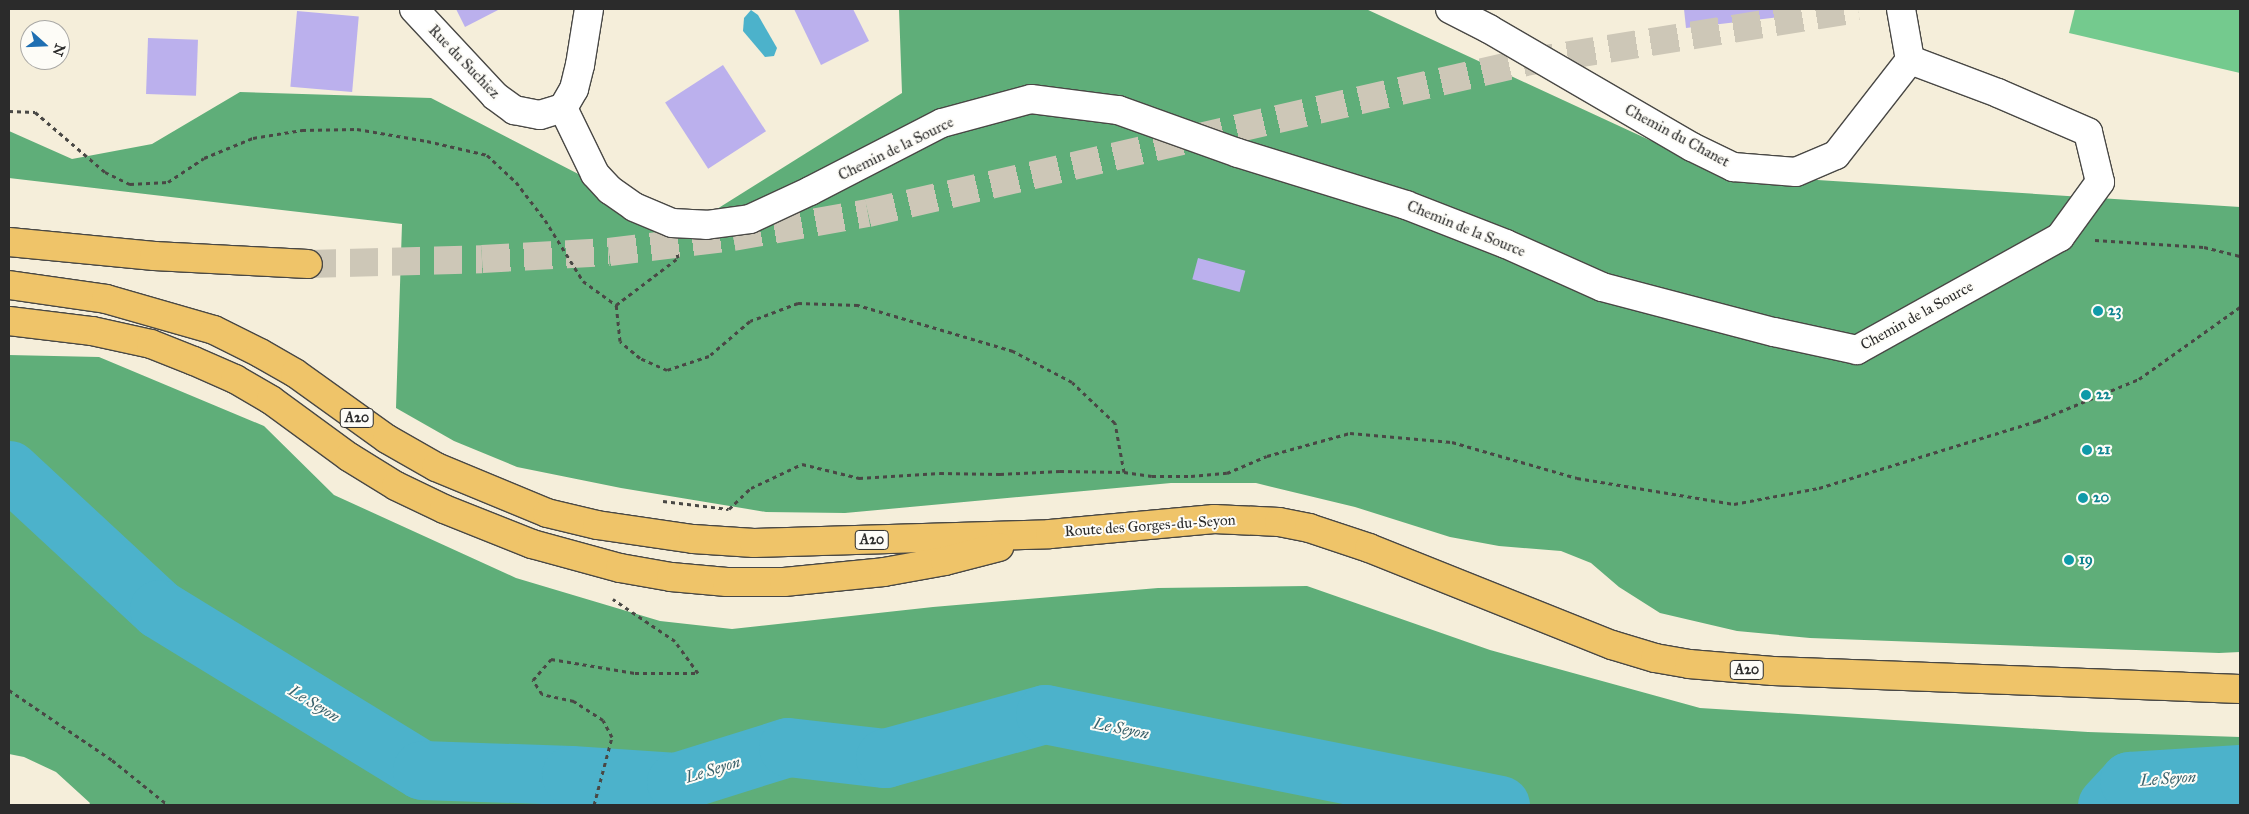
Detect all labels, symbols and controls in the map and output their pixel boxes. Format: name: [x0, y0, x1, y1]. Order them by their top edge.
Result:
north arrow: [20, 20, 70, 70]
street label: Rue du Suchiez: [424, 22, 504, 102]
text: N: [49, 41, 69, 58]
street label: Chemin du Chanet: [1621, 101, 1733, 171]
street label: Chemin de la Source: [835, 113, 957, 185]
street label: Chemin de la Source: [1404, 197, 1528, 261]
street label: Chemin de la Source: [1858, 278, 1976, 354]
place label: 23: [2108, 302, 2121, 320]
marker: 23: [2092, 305, 2104, 317]
place label: 22: [2096, 386, 2111, 404]
marker: 22: [2080, 389, 2092, 401]
road number: A20: [340, 406, 374, 429]
place label: 21: [2097, 441, 2110, 459]
marker: 21: [2081, 444, 2093, 456]
place label: 20: [2093, 489, 2109, 507]
marker: 20: [2077, 492, 2089, 504]
street label: Route des Gorges-du-Seyon: [1064, 511, 1236, 541]
road number: A20: [854, 528, 890, 552]
place label: 19: [2079, 551, 2093, 569]
marker: 19: [2063, 554, 2075, 566]
road number: A20: [1730, 658, 1764, 682]
water label: Le Seyon: [285, 681, 343, 727]
water label: Le Seyon: [1092, 714, 1150, 744]
water label: Le Seyon: [683, 753, 743, 787]
water label: Le Seyon: [2139, 767, 2197, 791]

